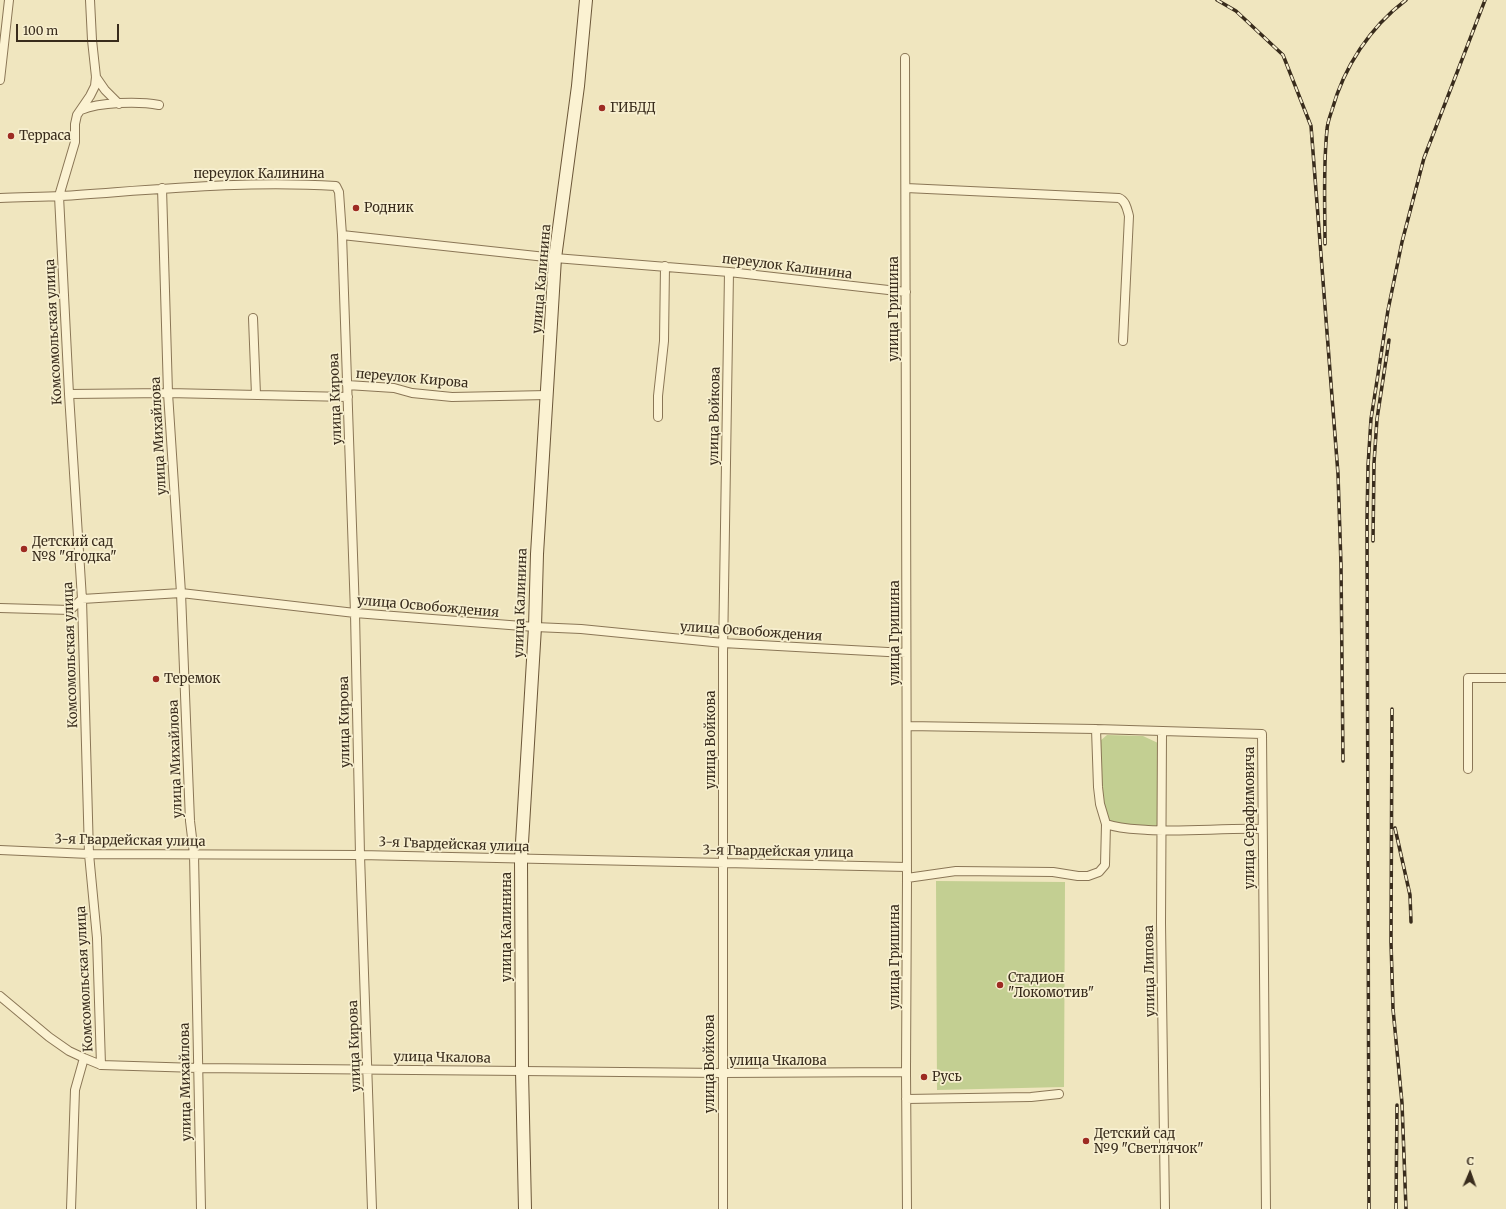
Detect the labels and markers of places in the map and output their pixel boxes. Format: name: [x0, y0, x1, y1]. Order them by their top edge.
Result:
place label: ГИБДД: [610, 100, 656, 116]
marker: ГИБДД: [597, 103, 607, 113]
place label: Терраса: [19, 128, 71, 144]
marker: Терраса: [6, 131, 16, 141]
place label: Родник: [364, 200, 414, 216]
marker: Родник: [351, 203, 361, 213]
place label: Детский сад №8 "Ягодка": [32, 534, 117, 565]
marker: Детский сад №8 "Ягодка": [19, 544, 29, 554]
place label: Теремок: [164, 671, 221, 687]
marker: Теремок: [151, 674, 161, 684]
place label: Стадион "Локомотив": [1008, 970, 1094, 1001]
marker: Стадион "Локомотив": [995, 980, 1005, 990]
place label: Русь: [932, 1069, 962, 1085]
marker: Русь: [919, 1072, 929, 1082]
place label: Детский сад №9 "Светлячок": [1094, 1126, 1204, 1157]
marker: Детский сад №9 "Светлячок": [1081, 1136, 1091, 1146]

